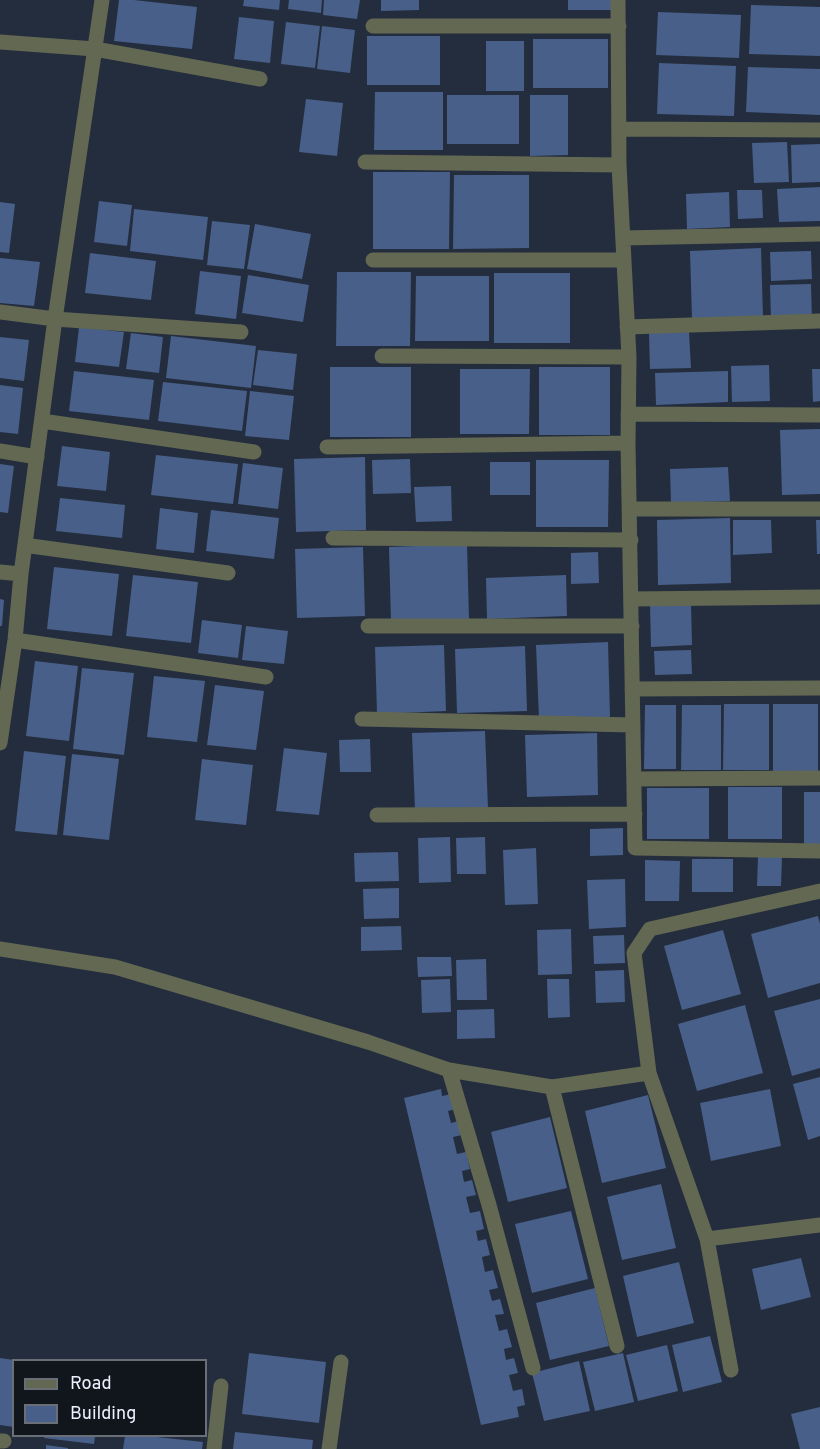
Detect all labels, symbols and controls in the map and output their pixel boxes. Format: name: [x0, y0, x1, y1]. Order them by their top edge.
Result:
legend: [12, 1359, 207, 1437]
text: Road: [70, 1373, 112, 1396]
text: Building: [70, 1403, 136, 1426]

